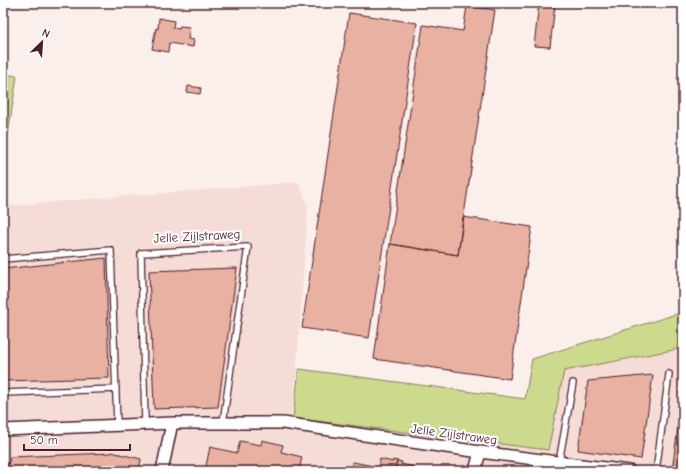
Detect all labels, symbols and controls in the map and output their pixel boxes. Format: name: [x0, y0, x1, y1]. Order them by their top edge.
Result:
north arrow: [22, 22, 62, 62]
text: N: [40, 26, 52, 41]
street label: Jelle Zijlstraweg: [153, 226, 241, 246]
street label: Jelle Zijlstraweg: [410, 421, 498, 447]
scale bar: [24, 426, 130, 452]
text: 50 m: [30, 433, 58, 447]

